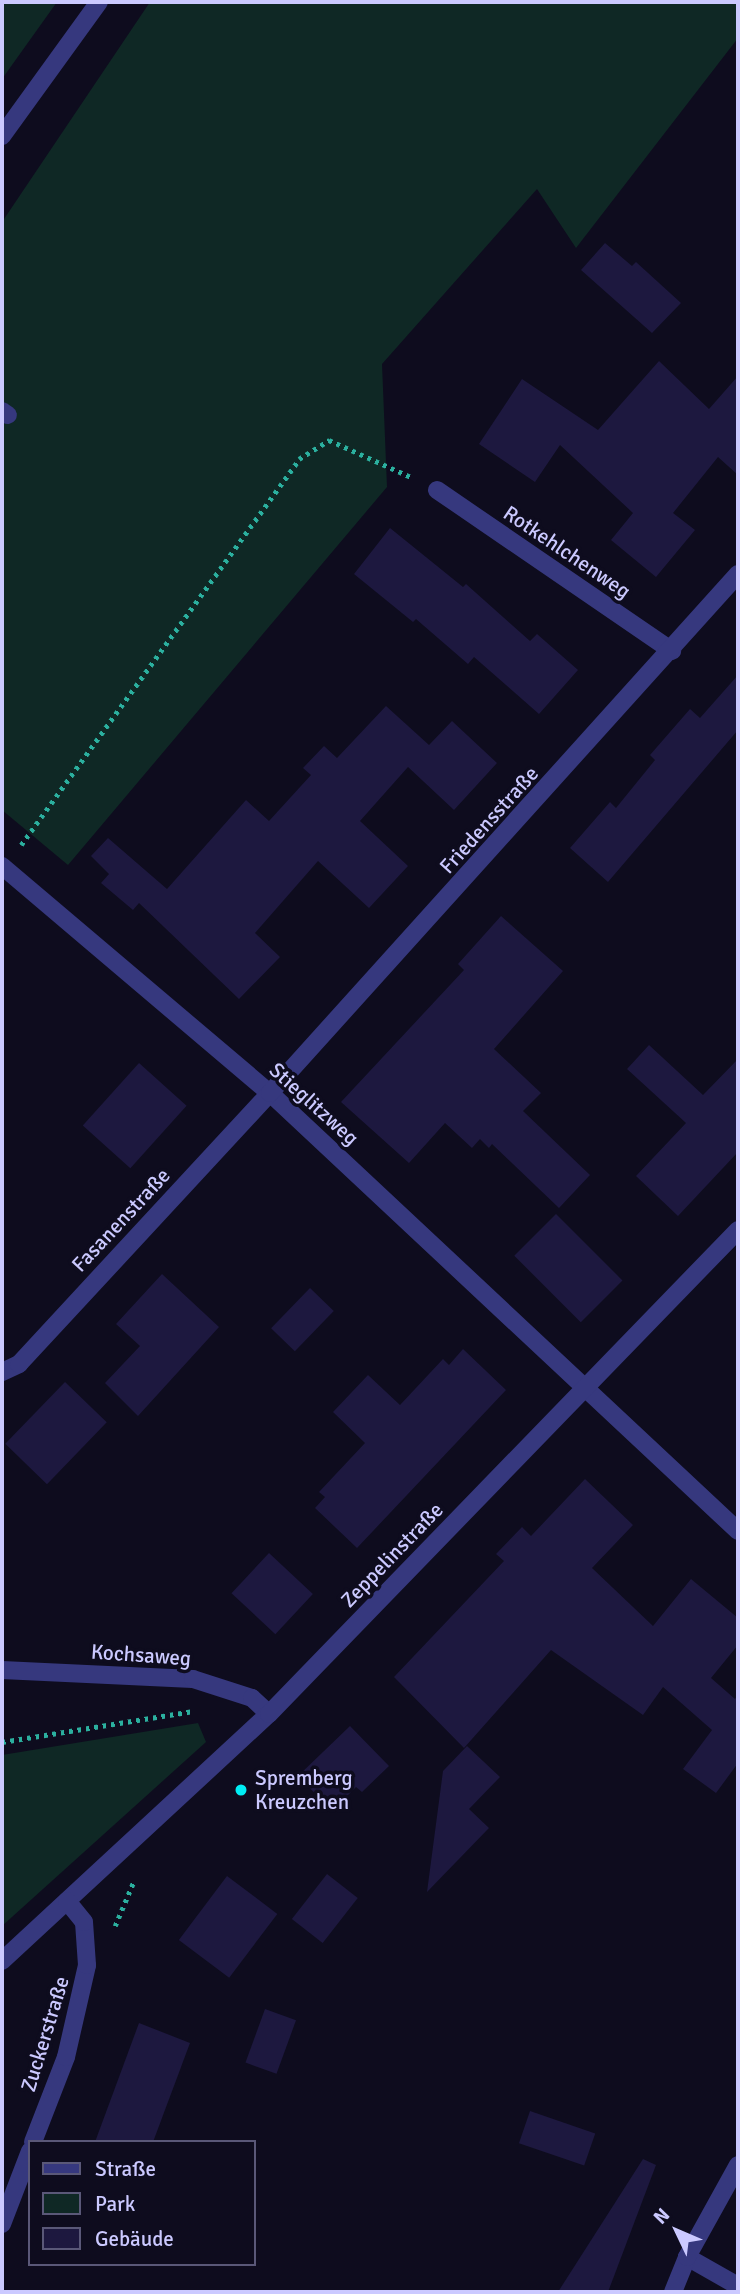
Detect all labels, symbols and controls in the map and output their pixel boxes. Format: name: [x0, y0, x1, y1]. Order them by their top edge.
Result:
street label: Rotkehlchenweg: [499, 500, 635, 604]
street label: Friedensstraße: [434, 761, 544, 879]
street label: Stieglitzweg: [264, 1057, 364, 1151]
street label: Fasanenstraße: [67, 1163, 175, 1277]
street label: Zeppelinstraße: [336, 1497, 448, 1613]
street label: Kochsaweg: [90, 1639, 192, 1671]
place label: Spremberg Kreuzchen: [255, 1765, 353, 1815]
marker: Spremberg Kreuzchen: [233, 1782, 249, 1798]
street label: Zuckerstraße: [15, 1973, 75, 2095]
legend: [28, 2140, 256, 2266]
text: Straße: [95, 2156, 156, 2182]
text: Park: [95, 2191, 135, 2217]
north arrow: [642, 2196, 712, 2266]
text: N: [649, 2203, 675, 2230]
text: Gebäude: [95, 2226, 174, 2252]

